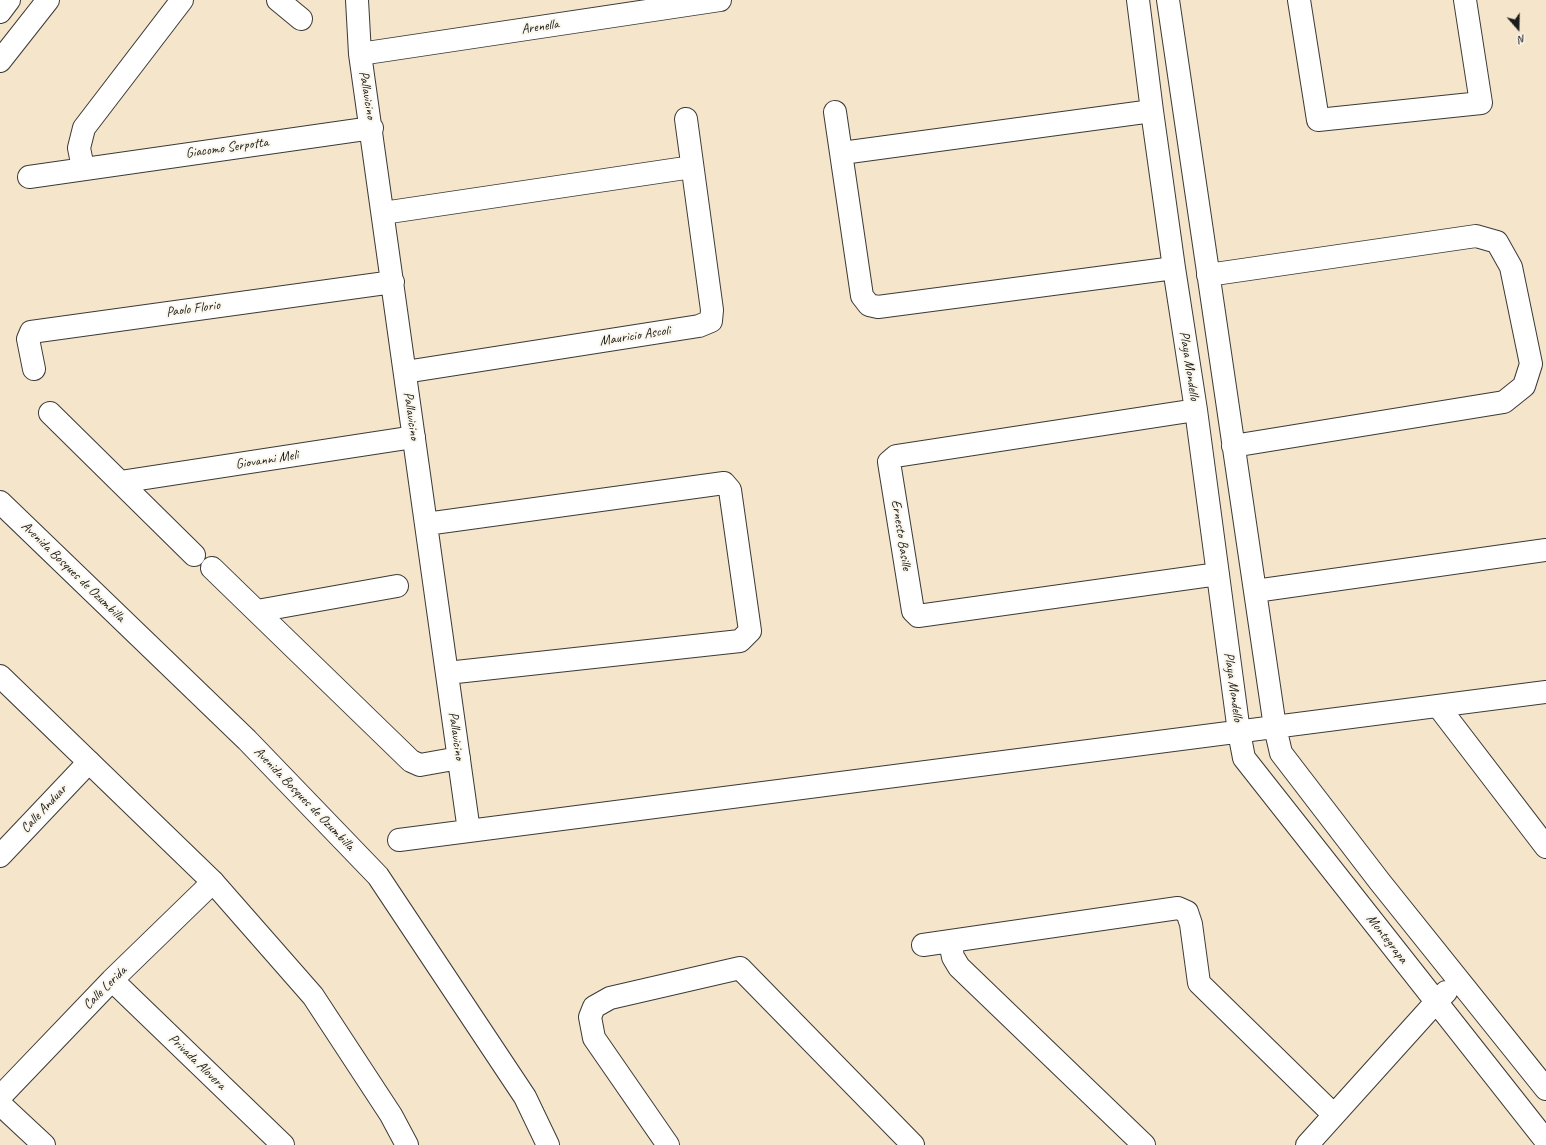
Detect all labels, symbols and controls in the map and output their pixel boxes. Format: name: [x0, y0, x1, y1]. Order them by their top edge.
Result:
north arrow: [1498, 8, 1538, 48]
street label: Arenella: [520, 16, 560, 38]
text: N: [1517, 32, 1528, 47]
street label: Pallavicino: [355, 70, 379, 120]
street label: Giacomo Serpotta: [185, 134, 269, 162]
street label: Paolo Florio: [165, 297, 221, 321]
street label: Mauricio Ascoli: [598, 322, 672, 350]
street label: Playa Mondello: [1175, 330, 1203, 402]
street label: Pallavicino: [399, 391, 423, 441]
street label: Giovanni Meli: [234, 447, 300, 473]
street label: Ernesto Basille: [887, 499, 915, 571]
street label: Avenida Bosques de Ozumbilla: [18, 518, 128, 626]
street label: Playa Mondello: [1220, 651, 1246, 723]
street label: Pallavicino: [444, 711, 468, 761]
street label: Avenida Bosques de Ozumbilla: [250, 744, 358, 854]
street label: Calle Anduar: [17, 781, 71, 837]
street label: Montegrapa: [1363, 911, 1411, 967]
street label: Calle Lerida: [80, 963, 130, 1013]
street label: Privada Alovera: [165, 1030, 229, 1094]

